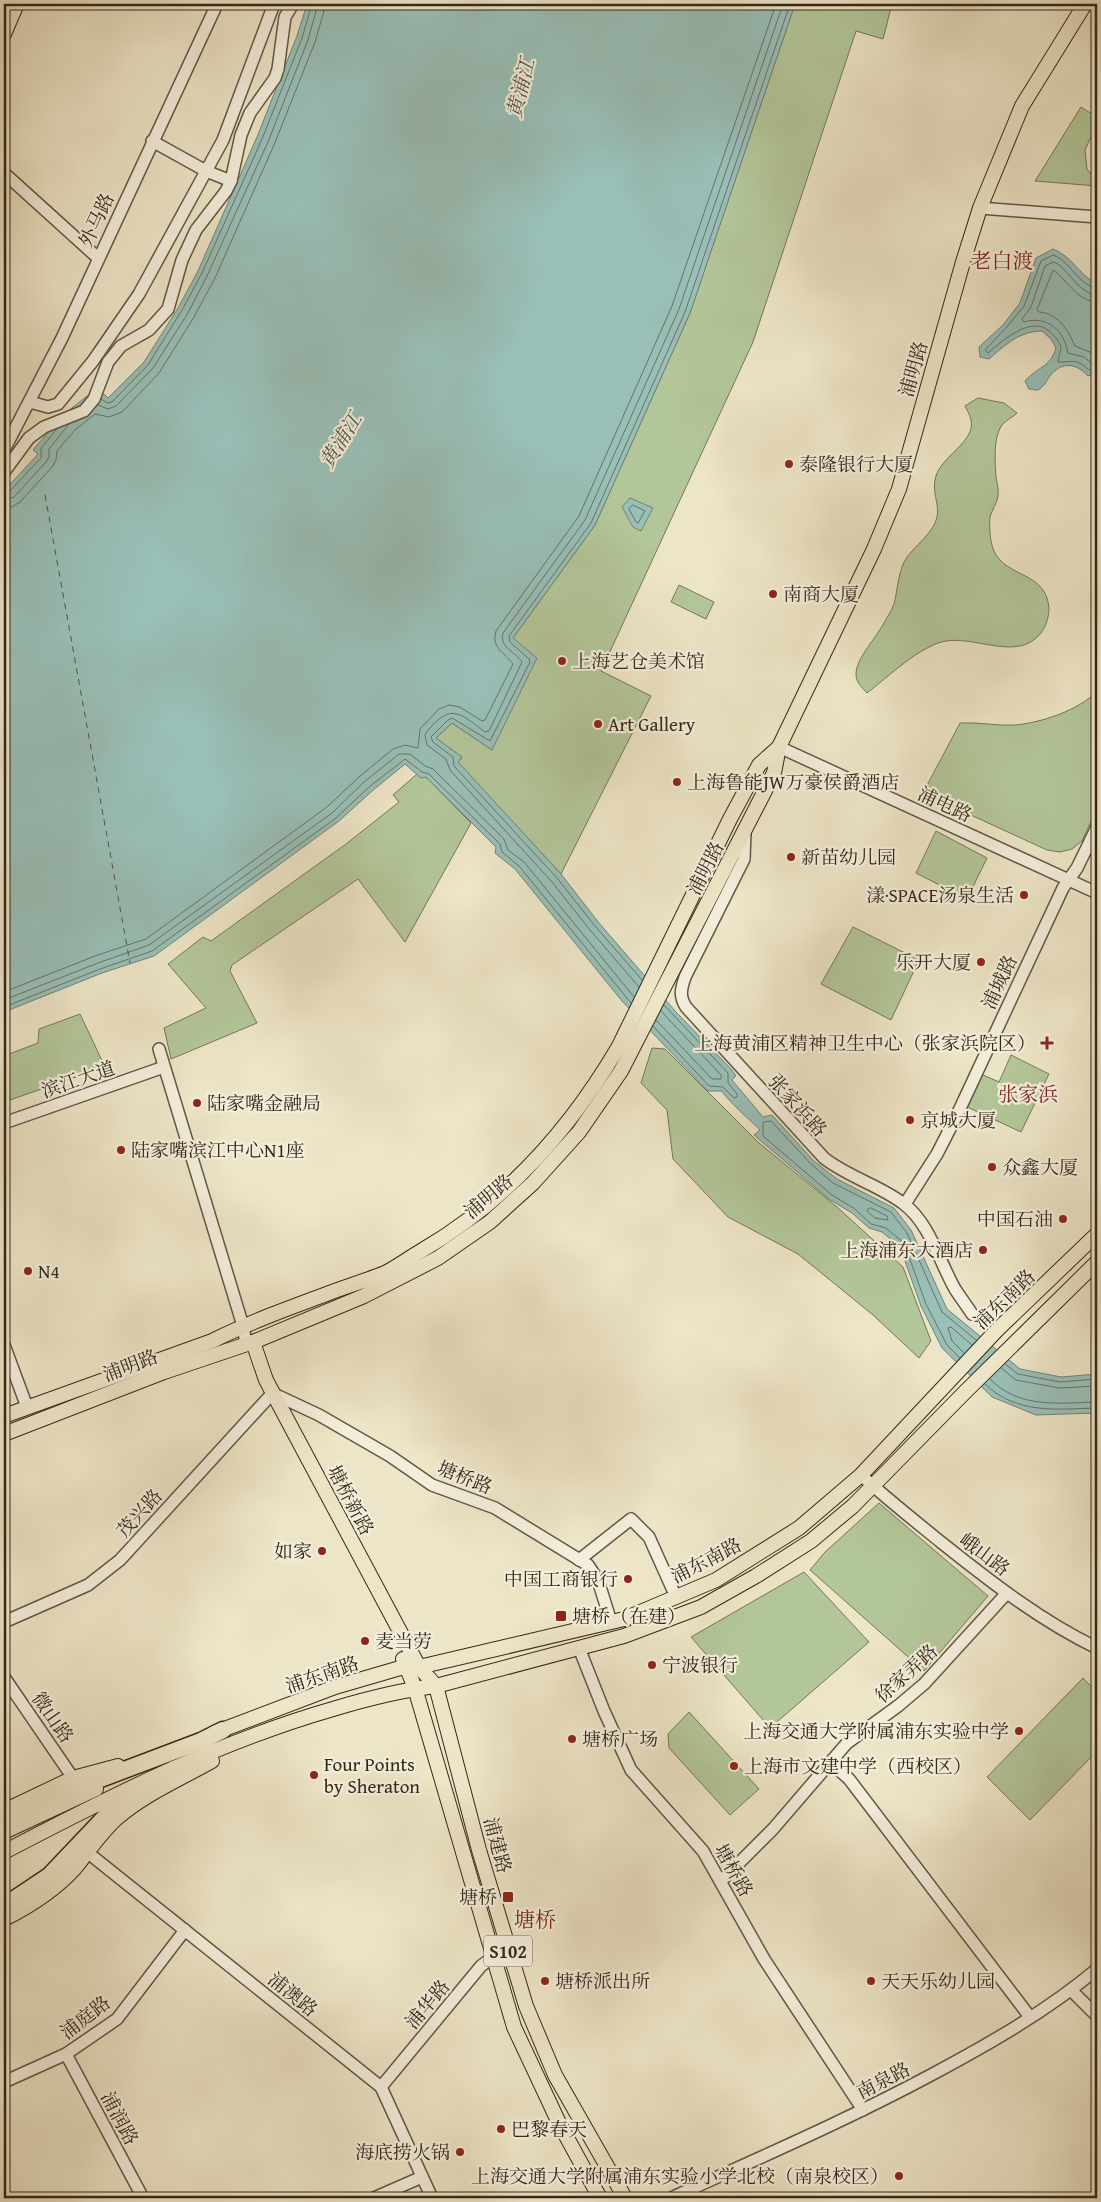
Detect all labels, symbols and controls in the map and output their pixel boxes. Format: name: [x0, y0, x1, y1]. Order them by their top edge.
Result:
water label: 黄浦江: [499, 52, 542, 121]
street label: 外马路: [71, 188, 121, 252]
district label: 老白渡: [971, 245, 1034, 276]
street label: 浦明路: [892, 338, 934, 400]
water label: 黄浦江: [312, 404, 370, 473]
place label: 泰隆银行大厦: [799, 450, 913, 478]
marker: 泰隆银行大厦: [783, 458, 795, 470]
place label: 南商大厦: [783, 580, 859, 608]
marker: 南商大厦: [767, 588, 779, 600]
place label: 上海艺仓美术馆: [572, 647, 705, 675]
marker: 上海艺仓美术馆: [556, 655, 568, 667]
place label: Art Gallery: [608, 710, 696, 738]
marker: Art Gallery: [592, 718, 604, 730]
place label: 上海鲁能JW万豪侯爵酒店: [687, 768, 899, 796]
marker: 上海鲁能JW万豪侯爵酒店: [671, 776, 683, 788]
street label: 浦电路: [913, 779, 977, 829]
street label: 浦明路: [680, 836, 730, 900]
place label: 新苗幼儿园: [801, 843, 896, 871]
marker: 新苗幼儿园: [785, 851, 797, 863]
place label: 漾·SPACE汤泉生活: [866, 881, 1014, 909]
marker: 漾·SPACE汤泉生活: [1018, 889, 1030, 901]
place label: 乐开大厦: [895, 948, 971, 976]
street label: 浦城路: [974, 950, 1024, 1014]
marker: 乐开大厦: [975, 956, 987, 968]
place label: 上海黄浦区精神卫生中心（张家浜院区）: [694, 1029, 1036, 1057]
marker: 上海黄浦区精神卫生中心（张家浜院区）: [1040, 1036, 1054, 1050]
street label: 滨江大道: [38, 1053, 118, 1105]
street label: 张家浜路: [762, 1067, 834, 1143]
district label: 张家浜: [998, 1079, 1058, 1108]
place label: 陆家嘴金融局: [207, 1089, 321, 1117]
marker: 陆家嘴金融局: [191, 1097, 203, 1109]
place label: 京城大厦: [920, 1106, 996, 1134]
marker: 京城大厦: [904, 1114, 916, 1126]
place label: 陆家嘴滨江中心N1座: [131, 1136, 305, 1164]
marker: 陆家嘴滨江中心N1座: [115, 1144, 127, 1156]
place label: 众鑫大厦: [1002, 1153, 1078, 1181]
marker: 众鑫大厦: [986, 1161, 998, 1173]
street label: 浦明路: [457, 1167, 519, 1225]
place label: 中国石油: [977, 1205, 1053, 1233]
marker: 中国石油: [1057, 1213, 1069, 1225]
place label: 上海浦东大酒店: [840, 1236, 973, 1264]
marker: 上海浦东大酒店: [977, 1244, 989, 1256]
place label: N4: [38, 1257, 60, 1285]
street label: 浦东南路: [967, 1263, 1041, 1335]
marker: N4: [22, 1265, 34, 1277]
street label: 浦明路: [98, 1342, 162, 1388]
street label: 塘桥路: [433, 1453, 497, 1501]
street label: 塘桥新路: [321, 1460, 381, 1540]
street label: 茂兴路: [110, 1482, 168, 1544]
street label: 峨山路: [954, 1526, 1016, 1582]
street label: 浦东南路: [666, 1530, 746, 1590]
place label: 如家: [274, 1537, 312, 1565]
marker: 如家: [316, 1545, 328, 1557]
place label: 中国工商银行: [504, 1565, 618, 1593]
marker: 中国工商银行: [622, 1573, 634, 1585]
place label: 塘桥（在建）: [572, 1602, 686, 1630]
marker: 塘桥（在建）: [554, 1609, 568, 1623]
place label: 麦当劳: [375, 1627, 432, 1655]
marker: 麦当劳: [359, 1635, 371, 1647]
street label: 徐家弄路: [868, 1637, 944, 1709]
street label: 浦东南路: [282, 1648, 362, 1700]
place label: 宁波银行: [662, 1651, 738, 1679]
marker: 宁波银行: [646, 1659, 658, 1671]
street label: 微山路: [25, 1686, 81, 1748]
place label: 上海交通大学附属浦东实验中学: [743, 1717, 1009, 1745]
place label: 塘桥广场: [582, 1725, 658, 1753]
marker: 上海交通大学附属浦东实验中学: [1013, 1725, 1025, 1737]
marker: 塘桥广场: [566, 1733, 578, 1745]
place label: Four Points by Sheraton: [324, 1750, 420, 1800]
place label: 上海市文建中学（西校区）: [744, 1752, 972, 1780]
marker: 上海市文建中学（西校区）: [728, 1760, 740, 1772]
marker: Four Points by Sheraton: [308, 1769, 320, 1781]
street label: 浦建路: [477, 1814, 519, 1876]
street label: 塘桥路: [708, 1838, 760, 1902]
place label: 塘桥: [459, 1883, 497, 1911]
marker: 塘桥: [501, 1890, 515, 1904]
district label: 塘桥: [514, 1904, 556, 1935]
road number: S102: [484, 1935, 532, 1966]
street label: 浦澳路: [262, 1965, 324, 2023]
place label: 塘桥派出所: [555, 1967, 650, 1995]
place label: 天天乐幼儿园: [881, 1967, 995, 1995]
street label: 浦华路: [398, 1973, 456, 2035]
marker: 塘桥派出所: [539, 1975, 551, 1987]
marker: 天天乐幼儿园: [865, 1975, 877, 1987]
street label: 浦庭路: [54, 1988, 116, 2046]
street label: 南泉路: [851, 2055, 915, 2105]
street label: 浦润路: [94, 2086, 146, 2150]
place label: 巴黎春天: [511, 2115, 587, 2143]
marker: 巴黎春天: [495, 2123, 507, 2135]
place label: 海底捞火锅: [355, 2138, 450, 2166]
marker: 海底捞火锅: [454, 2146, 466, 2158]
place label: 上海交通大学附属浦东实验小学北校（南泉校区）: [471, 2162, 889, 2190]
marker: 上海交通大学附属浦东实验小学北校（南泉校区）: [893, 2170, 905, 2182]

